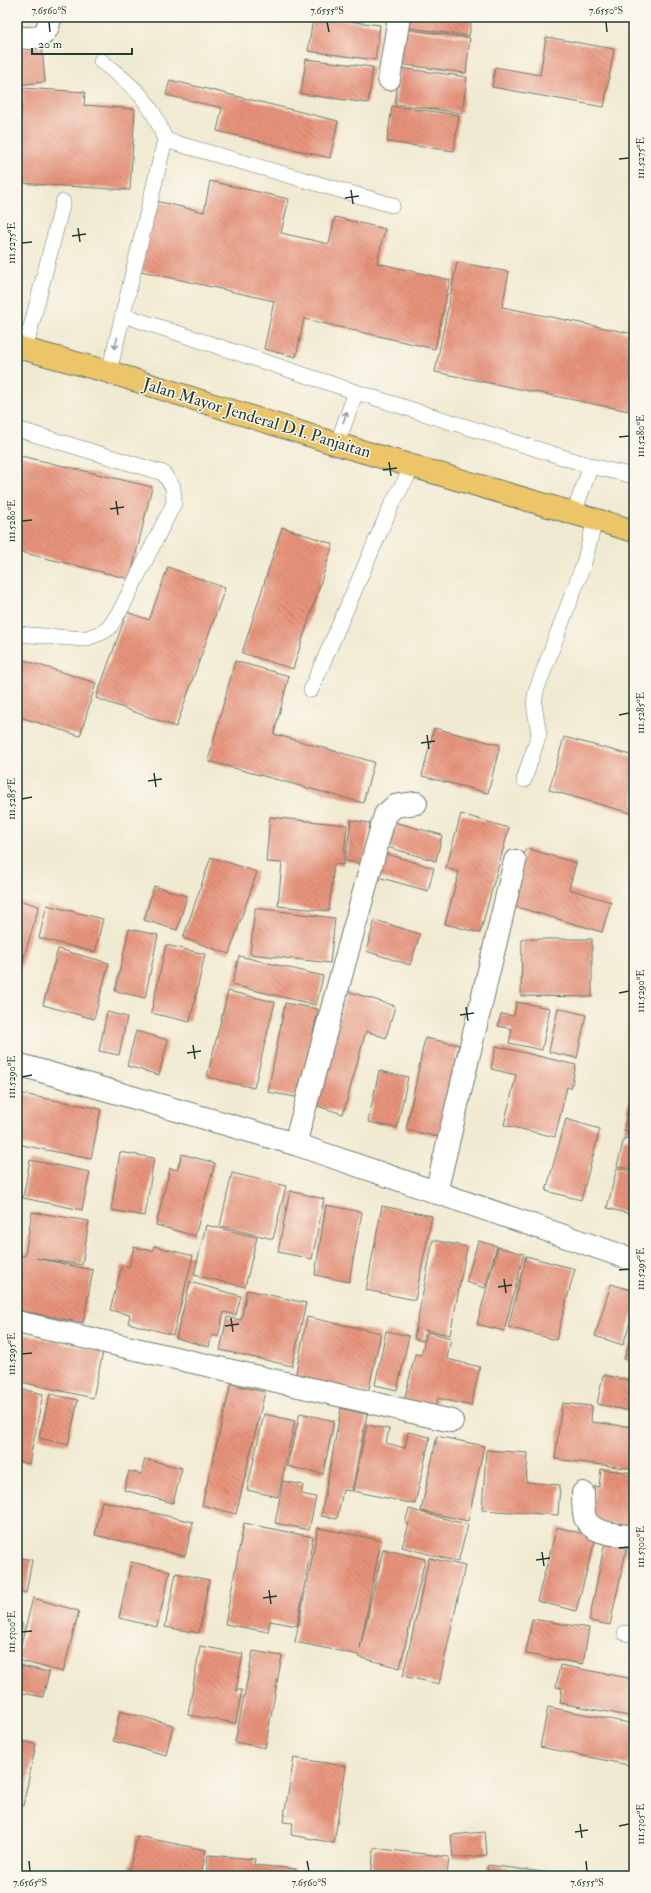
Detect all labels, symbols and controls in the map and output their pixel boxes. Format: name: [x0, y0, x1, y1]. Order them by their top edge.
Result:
text: 7.6560°S: [32, 5, 66, 17]
text: 7.6555°S: [310, 5, 344, 17]
text: 7.6550°S: [589, 5, 623, 17]
scale bar: [32, 30, 132, 56]
text: 20 m: [38, 37, 63, 52]
text: 111.5275°E: [635, 137, 647, 179]
text: 111.5275°E: [6, 222, 18, 264]
one-way arrow: [111, 336, 119, 349]
street label: Jalan Mayor Jenderal D.I. Panjaitan: [139, 373, 374, 464]
one-way arrow: [342, 412, 350, 424]
text: 111.5280°E: [635, 415, 647, 457]
text: 111.5280°E: [6, 500, 18, 542]
text: 111.5285°E: [635, 692, 647, 734]
text: 111.5285°E: [6, 778, 18, 820]
text: 111.5290°E: [635, 970, 647, 1012]
text: 111.5290°E: [6, 1056, 18, 1098]
text: 111.5295°E: [635, 1248, 647, 1290]
text: 111.5295°E: [6, 1333, 18, 1375]
text: 111.5300°E: [635, 1526, 647, 1568]
text: 111.5300°E: [6, 1611, 18, 1653]
text: 111.5305°E: [635, 1804, 647, 1844]
text: 7.6565°S: [13, 1877, 47, 1889]
text: 7.6560°S: [292, 1877, 326, 1889]
text: 7.6555°S: [570, 1877, 604, 1889]

